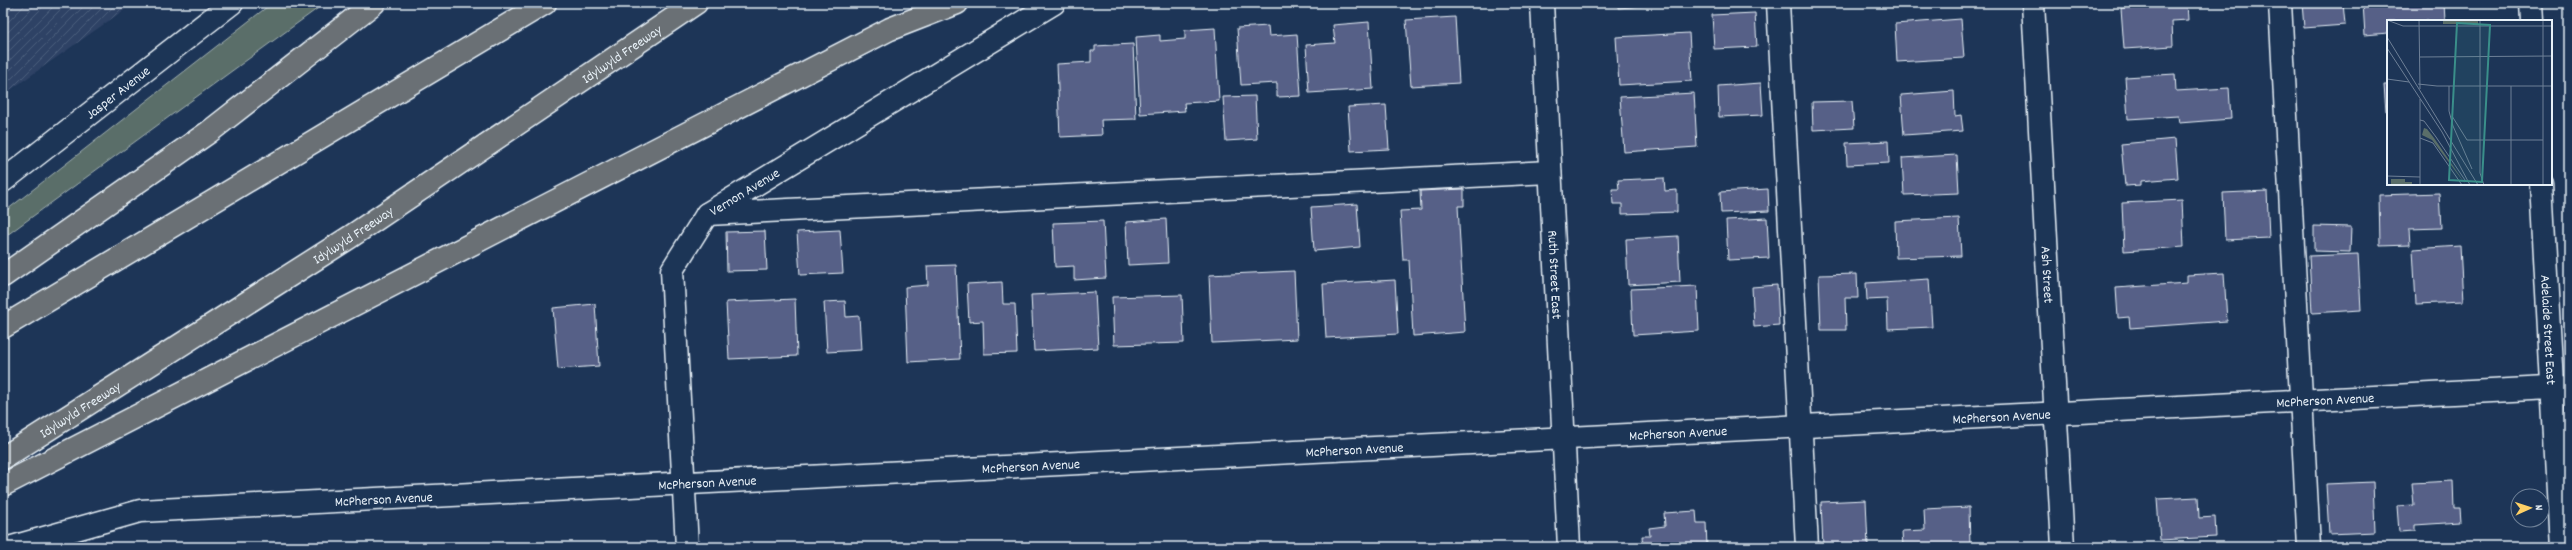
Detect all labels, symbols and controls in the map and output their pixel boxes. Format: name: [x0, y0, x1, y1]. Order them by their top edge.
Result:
inset map: [2387, 20, 2552, 185]
street label: Idylwyld Freeway: [578, 21, 667, 89]
street label: Jasper Avenue: [82, 62, 155, 125]
street label: Vernon Avenue: [706, 164, 784, 222]
street label: Idylwyld Freeway: [310, 202, 398, 270]
street label: Ruth Street East: [1541, 230, 1566, 320]
street label: Ash Street: [2034, 246, 2058, 304]
street label: Adelaide Street East: [2534, 274, 2560, 385]
street label: Idylwyld Freeway: [36, 377, 126, 444]
street label: McPherson Avenue: [2276, 389, 2375, 414]
street label: McPherson Avenue: [1952, 405, 2051, 430]
street label: McPherson Avenue: [1629, 422, 1728, 447]
street label: McPherson Avenue: [1305, 439, 1404, 463]
street label: McPherson Avenue: [981, 455, 1081, 480]
street label: McPherson Avenue: [658, 472, 757, 497]
street label: McPherson Avenue: [334, 488, 433, 513]
north arrow: [2510, 488, 2550, 528]
text: N: [2530, 504, 2546, 511]

